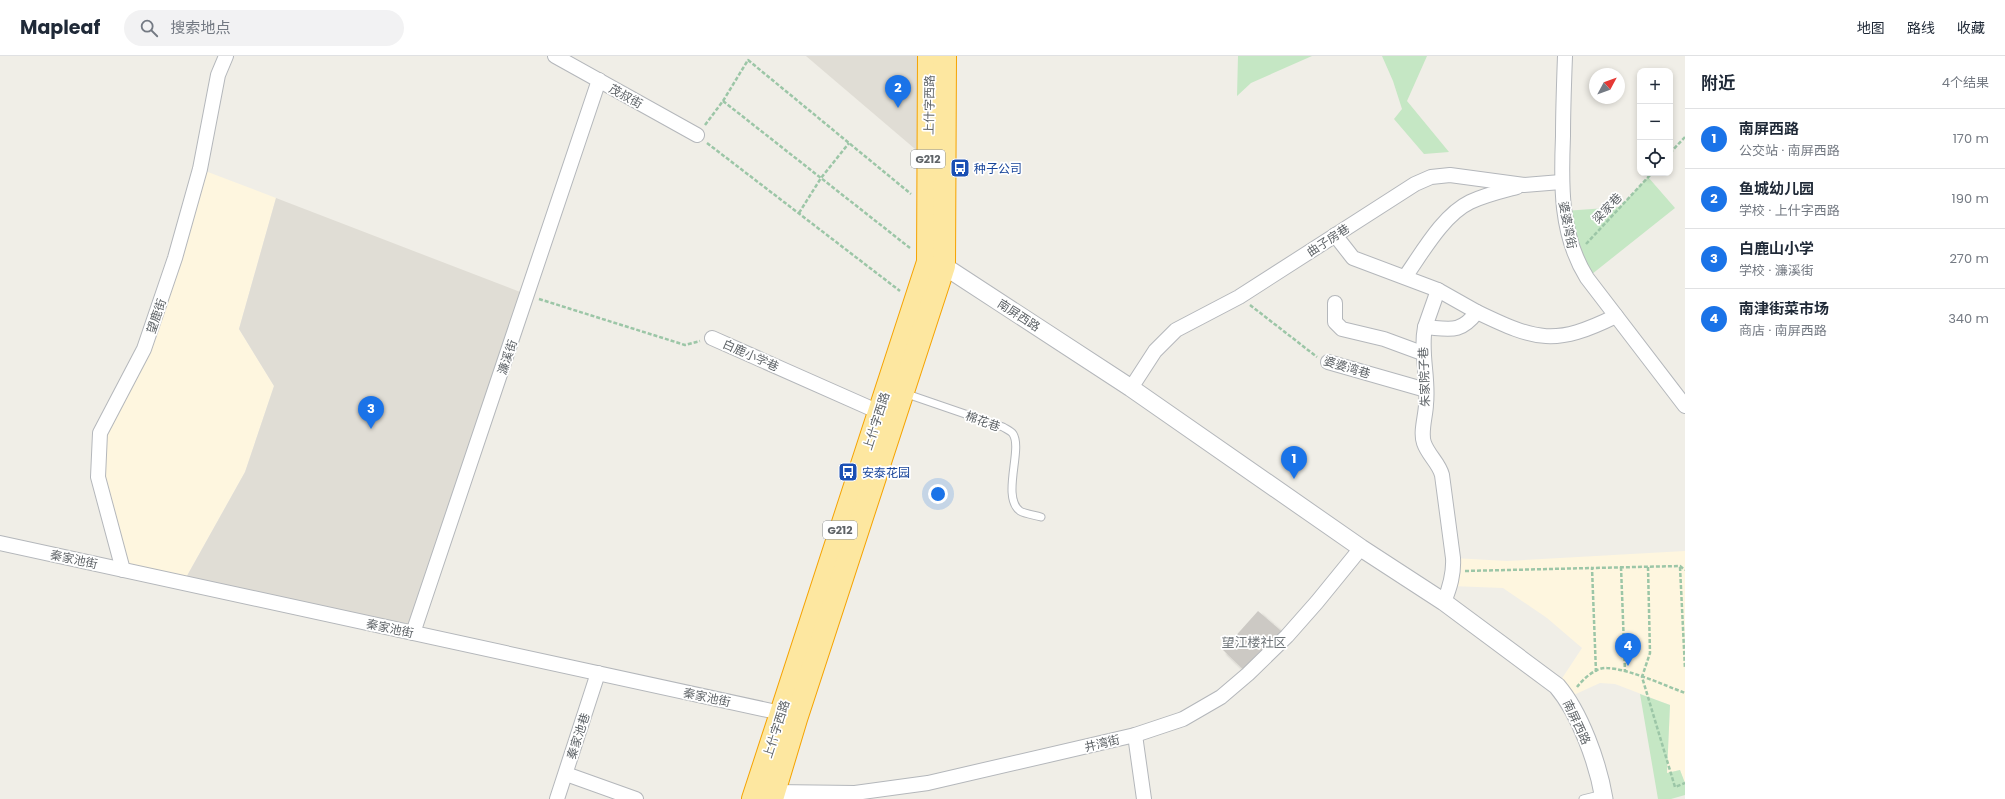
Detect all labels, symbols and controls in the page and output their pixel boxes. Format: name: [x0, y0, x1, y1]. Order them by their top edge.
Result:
search box: [124, 10, 404, 46]
text: Mapleaf: [20, 14, 100, 41]
icon: search: [138, 17, 160, 39]
text: 搜索地点: [170, 17, 230, 38]
text: 地图: [1857, 18, 1885, 38]
text: 路线: [1907, 18, 1935, 38]
text: 收藏: [1957, 18, 1985, 38]
north arrow: [1589, 68, 1625, 104]
map controls: [1637, 68, 1673, 176]
button: +: [1637, 68, 1673, 104]
text: 附近: [1701, 71, 1735, 95]
text: 4个结果: [1942, 73, 1989, 92]
pin: 2: [885, 75, 911, 108]
street label: 上什字西路: [920, 75, 938, 135]
street label: 茂叔街: [606, 80, 646, 112]
button: −: [1637, 104, 1673, 140]
text: 南屏西路: [1739, 118, 1799, 139]
text: 1: [1712, 129, 1716, 148]
text: 170 m: [1953, 129, 1989, 148]
button: locate: [1637, 140, 1673, 176]
text: 公交站 · 南屏西路: [1739, 141, 1840, 160]
road number: G212: [911, 150, 945, 168]
bus stop icon: 种子公司: [949, 157, 971, 179]
place label: 种子公司: [974, 160, 1022, 177]
text: 鱼城幼儿园: [1739, 178, 1814, 199]
street label: 梁家巷: [1589, 189, 1625, 227]
text: 2: [1710, 189, 1718, 208]
text: 190 m: [1952, 189, 1989, 208]
street label: 婆婆湾街: [1555, 200, 1581, 250]
text: 学校 · 上什字西路: [1739, 201, 1840, 220]
street label: 曲子房巷: [1303, 220, 1353, 260]
text: 白鹿山小学: [1739, 238, 1814, 259]
text: 3: [1710, 249, 1718, 268]
text: 270 m: [1949, 249, 1989, 268]
text: 学校 · 濂溪街: [1739, 261, 1814, 280]
street label: 南屏西路: [994, 295, 1044, 335]
street label: 望鹿街: [142, 296, 170, 336]
text: 南津街菜市场: [1739, 298, 1829, 319]
text: 4: [1710, 309, 1718, 328]
text: 340 m: [1948, 309, 1989, 328]
text: 商店 · 南屏西路: [1739, 321, 1827, 340]
street label: 白鹿小学巷: [720, 335, 782, 375]
street label: 濂溪街: [493, 337, 521, 377]
street label: 朱家院子巷: [1414, 347, 1434, 407]
street label: 婆婆湾巷: [1322, 352, 1372, 382]
street label: 上什字西路: [859, 390, 893, 452]
pin: 3: [358, 396, 384, 429]
street label: 棉花巷: [963, 407, 1003, 435]
pin: 1: [1281, 446, 1307, 479]
bus stop icon: 安泰花园: [837, 461, 859, 483]
place label: 安泰花园: [862, 464, 910, 481]
your location: [928, 484, 948, 504]
road number: G212: [823, 521, 857, 539]
street label: 秦家池街: [49, 546, 99, 572]
street label: 秦家池街: [365, 615, 415, 641]
district label: 望江楼社区: [1221, 633, 1287, 652]
pin: 4: [1615, 633, 1641, 666]
street label: 秦家池街: [682, 684, 732, 710]
street label: 南屏西路: [1559, 697, 1595, 747]
street label: 上什字西路: [759, 698, 793, 760]
street label: 秦家池巷: [562, 711, 594, 761]
street label: 井湾街: [1083, 731, 1121, 755]

